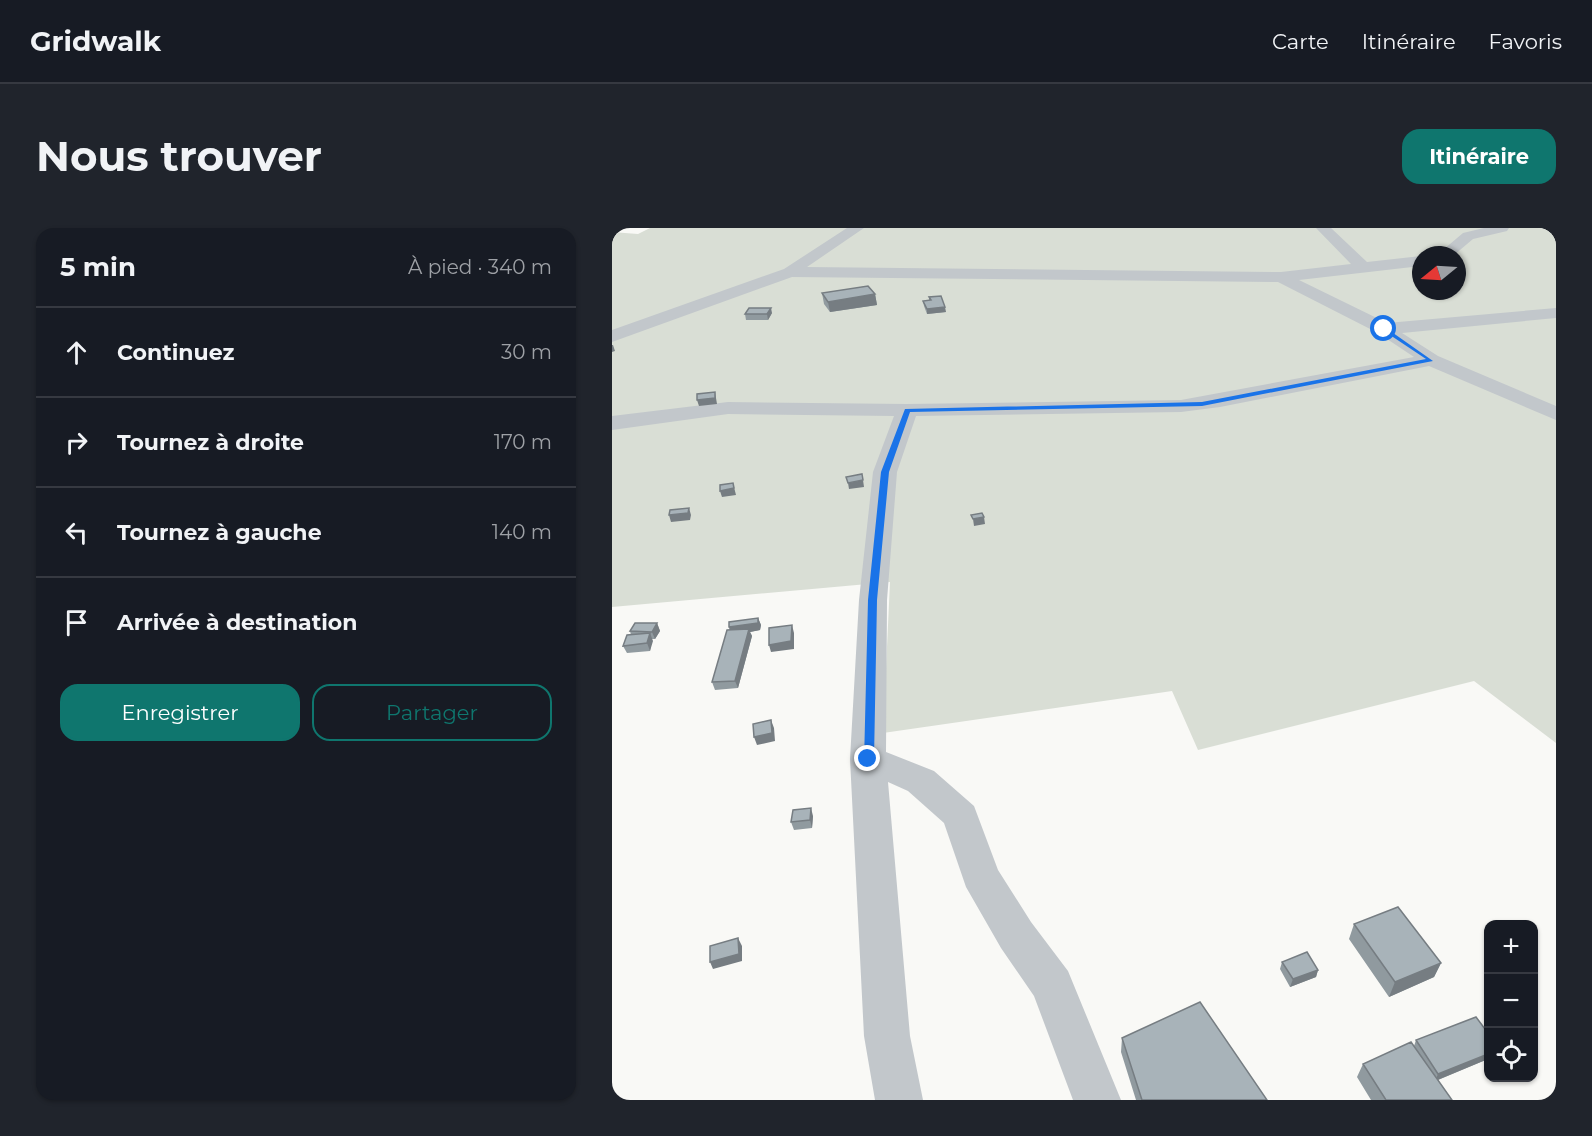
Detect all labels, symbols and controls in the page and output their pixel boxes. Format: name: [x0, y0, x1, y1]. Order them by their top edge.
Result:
text: Gridwalk: [30, 24, 161, 58]
text: Carte: [1272, 29, 1329, 54]
text: Itinéraire: [1362, 29, 1456, 54]
text: Favoris: [1489, 29, 1562, 54]
button: Itinéraire: [1402, 129, 1556, 184]
text: Nous trouver: [36, 130, 322, 182]
north arrow: [1412, 246, 1466, 300]
text: 5 min: [60, 251, 136, 283]
text: À pied · 340 m: [408, 255, 552, 279]
route start: [1370, 315, 1396, 341]
icon: ahead: [60, 336, 93, 369]
text: Continuez: [117, 339, 234, 366]
text: 30 m: [501, 340, 552, 364]
icon: right: [60, 426, 93, 459]
text: Tournez à droite: [117, 429, 304, 456]
text: 170 m: [494, 430, 552, 454]
icon: left: [60, 516, 93, 549]
text: Tournez à gauche: [117, 519, 322, 546]
text: 140 m: [492, 520, 552, 544]
icon: arrive: [60, 606, 93, 639]
text: Arrivée à destination: [117, 609, 357, 636]
button: Enregistrer: [60, 684, 300, 741]
button: Partager: [312, 684, 552, 741]
route end: [854, 745, 880, 771]
map controls: [1484, 920, 1538, 1082]
button: +: [1484, 920, 1538, 974]
button: −: [1484, 974, 1538, 1028]
button: locate: [1484, 1028, 1538, 1082]

